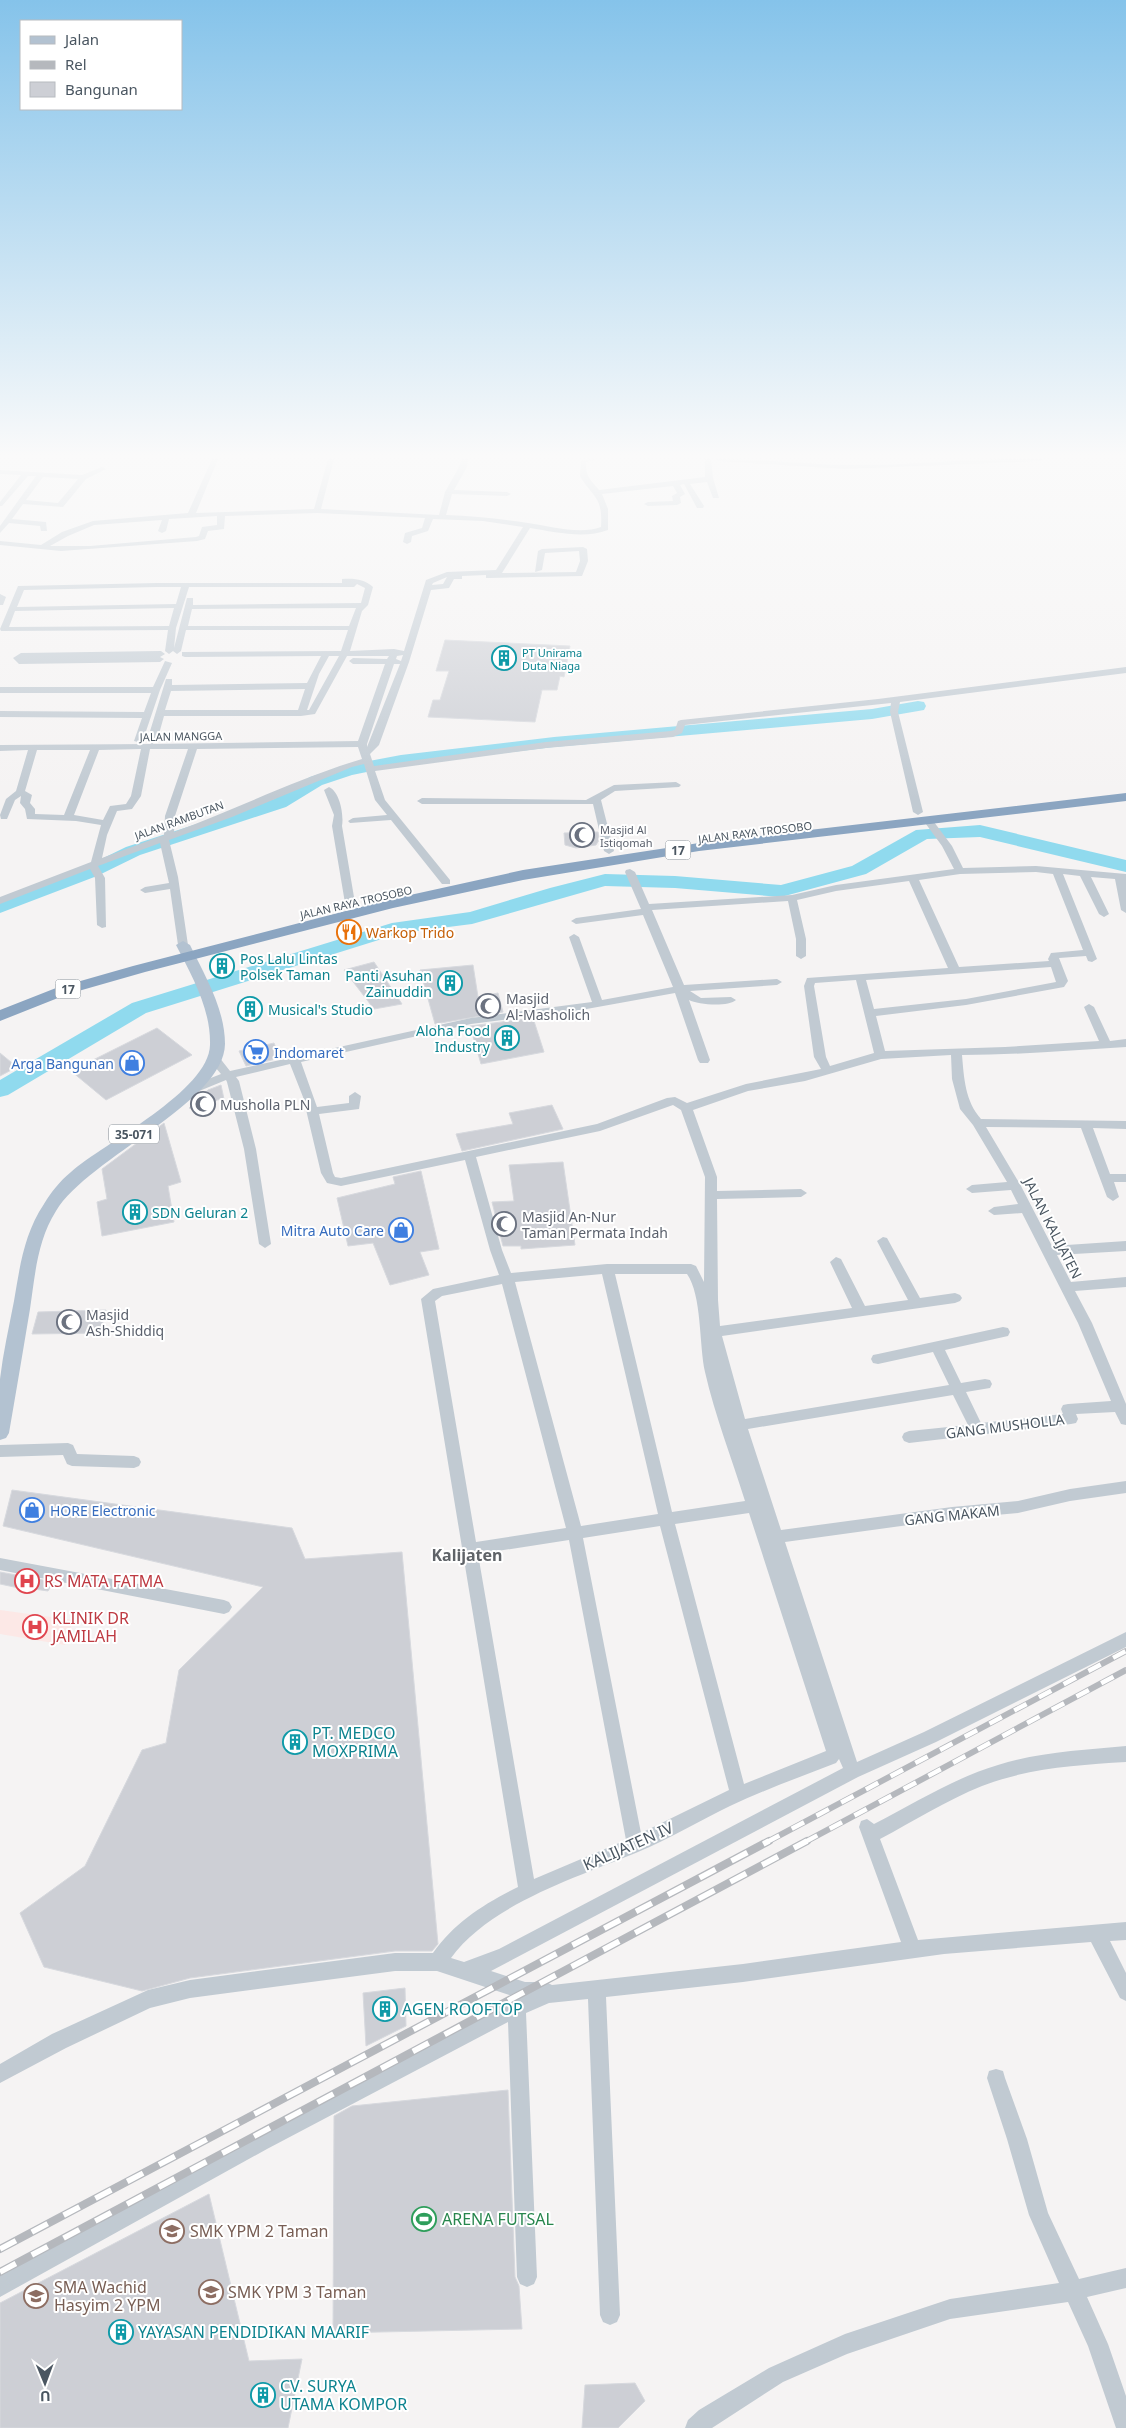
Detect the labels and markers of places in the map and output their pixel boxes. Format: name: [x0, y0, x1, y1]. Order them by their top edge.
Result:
building icon: PT Unirama Duta Niaga: [491, 645, 517, 671]
place label: PT Unirama Duta Niaga: [522, 645, 582, 673]
mosque icon: Masjid Al Istiqomah: [569, 822, 595, 848]
place label: Masjid Al Istiqomah: [600, 822, 652, 850]
restaurant icon: Warkop Trido: [336, 919, 362, 945]
place label: Warkop Trido: [366, 923, 454, 942]
place label: Pos Lalu Lintas Polsek Taman: [240, 949, 338, 984]
building icon: Pos Lalu Lintas Polsek Taman: [209, 953, 235, 979]
place label: Panti Asuhan Zainuddin: [345, 966, 432, 1001]
building icon: Panti Asuhan Zainuddin: [437, 970, 463, 996]
place label: Masjid Al-Masholich: [506, 989, 590, 1024]
mosque icon: Masjid Al-Masholich: [475, 993, 501, 1019]
building icon: Musical's Studio: [237, 996, 263, 1022]
place label: Musical's Studio: [268, 1000, 373, 1019]
place label: Aloha Food Industry: [416, 1021, 491, 1056]
building icon: Aloha Food Industry: [494, 1025, 520, 1051]
supermarket icon: Indomaret: [243, 1039, 269, 1065]
place label: Indomaret: [274, 1043, 344, 1062]
shop icon: Arga Bangunan: [119, 1050, 145, 1076]
place label: Arga Bangunan: [11, 1054, 114, 1073]
mosque icon: Musholla PLN: [190, 1091, 216, 1117]
place label: Musholla PLN: [220, 1095, 310, 1114]
building icon: SDN Geluran 2: [122, 1199, 148, 1225]
place label: SDN Geluran 2: [152, 1203, 248, 1222]
place label: Masjid An-Nur Taman Permata Indah: [522, 1207, 668, 1242]
mosque icon: Masjid An-Nur Taman Permata Indah: [491, 1211, 517, 1237]
shop icon: Mitra Auto Care: [388, 1217, 414, 1243]
place label: Mitra Auto Care: [281, 1221, 384, 1240]
place label: Masjid Ash-Shiddiq: [86, 1305, 164, 1340]
mosque icon: Masjid Ash-Shiddiq: [56, 1309, 82, 1335]
shop icon: HORE Electronic: [19, 1497, 45, 1523]
place label: HORE Electronic: [50, 1501, 156, 1520]
hospital icon: RS MATA FATMA: [14, 1568, 40, 1594]
place label: RS MATA FATMA: [44, 1570, 164, 1592]
place label: KLINIK DR JAMILAH: [50, 1607, 129, 1647]
hospital icon: KLINIK DR JAMILAH: [22, 1614, 48, 1640]
place label: PT. MEDCO MOXPRIMA: [312, 1722, 399, 1762]
building icon: PT. MEDCO MOXPRIMA: [282, 1729, 308, 1755]
building icon: AGEN ROOFTOP: [372, 1996, 398, 2022]
place label: AGEN ROOFTOP: [402, 1998, 523, 2020]
sports icon: ARENA FUTSAL: [411, 2206, 437, 2232]
place label: ARENA FUTSAL: [442, 2208, 554, 2230]
school or university icon: SMK YPM 2 Taman: [159, 2218, 185, 2244]
place label: SMK YPM 2 Taman: [190, 2220, 329, 2242]
place label: SMA Wachid Hasyim 2 YPM: [54, 2276, 160, 2316]
school or university icon: SMK YPM 3 Taman: [198, 2279, 224, 2305]
place label: SMK YPM 3 Taman: [228, 2281, 367, 2303]
school or university icon: SMA Wachid Hasyim 2 YPM: [23, 2283, 49, 2309]
building icon: YAYASAN PENDIDIKAN MAARIF: [108, 2319, 134, 2345]
place label: YAYASAN PENDIDIKAN MAARIF: [138, 2321, 369, 2343]
place label: CV. SURYA UTAMA KOMPOR: [280, 2375, 407, 2415]
building icon: CV. SURYA UTAMA KOMPOR: [250, 2382, 276, 2408]

